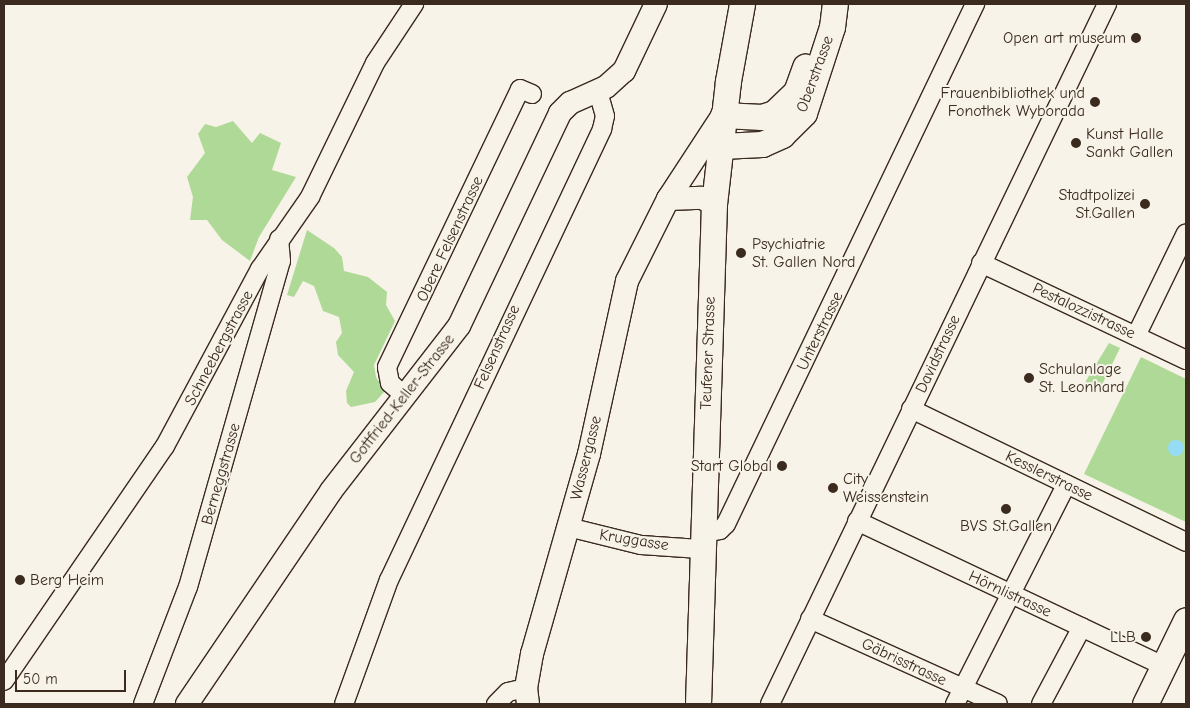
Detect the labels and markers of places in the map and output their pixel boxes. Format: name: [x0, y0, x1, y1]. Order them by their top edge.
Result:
place label: Open art museum: [1003, 28, 1126, 48]
marker: Open art museum: [1130, 32, 1142, 44]
place label: Frauenbibliothek und Fonothek Wyborada: [940, 83, 1085, 121]
marker: Frauenbibliothek und Fonothek Wyborada: [1089, 96, 1101, 108]
place label: Kunst Halle Sankt Gallen: [1086, 124, 1173, 162]
marker: Kunst Halle Sankt Gallen: [1070, 137, 1082, 149]
place label: Stadtpolizei St.Gallen: [1058, 185, 1135, 223]
marker: Stadtpolizei St.Gallen: [1139, 198, 1151, 210]
place label: Psychiatrie St. Gallen Nord: [752, 234, 855, 272]
marker: Psychiatrie St. Gallen Nord: [734, 246, 748, 260]
place label: Schulanlage St. Leonhard: [1039, 359, 1124, 397]
marker: Schulanlage St. Leonhard: [1023, 372, 1035, 384]
place label: Start Global: [691, 456, 772, 476]
marker: Start Global: [776, 460, 788, 472]
place label: City Weissenstein: [843, 469, 929, 507]
marker: City Weissenstein: [827, 482, 839, 494]
marker: BVS St.Gallen: [1000, 503, 1012, 515]
place label: BVS St.Gallen: [960, 516, 1052, 536]
place label: Berg Heim: [30, 570, 104, 590]
marker: Berg Heim: [14, 574, 26, 586]
place label: LLB: [1110, 627, 1136, 647]
marker: LLB: [1140, 631, 1152, 643]

